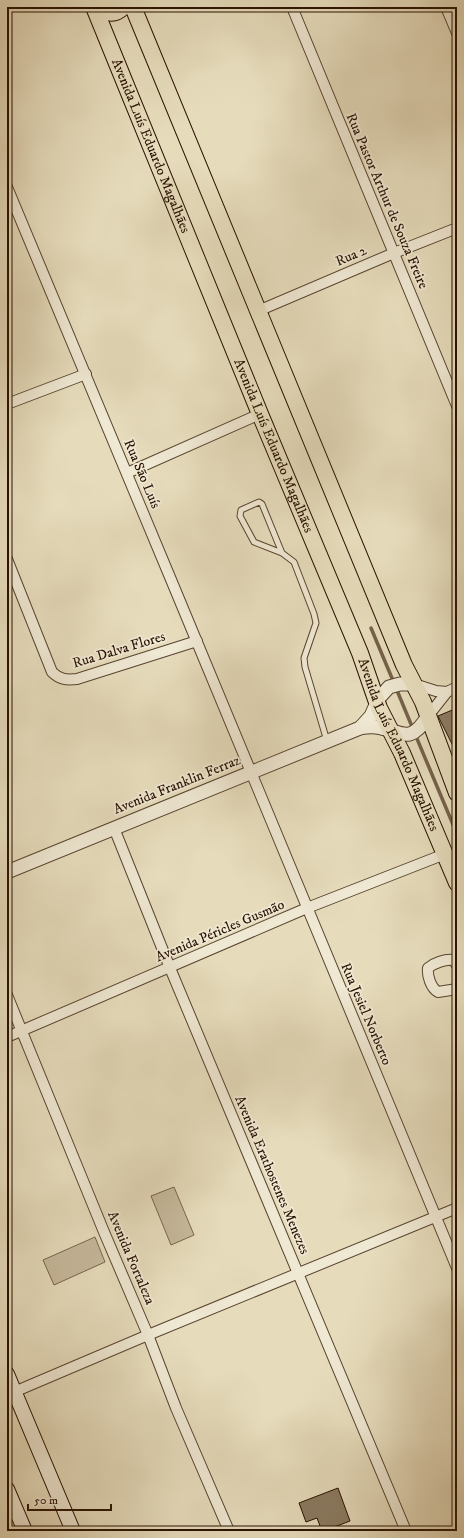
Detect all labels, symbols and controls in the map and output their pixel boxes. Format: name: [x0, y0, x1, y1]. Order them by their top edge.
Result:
street label: Avenida Luís Eduardo Magalhães: [107, 56, 194, 236]
street label: Rua Pastor Arthur de Souza Freire: [342, 110, 432, 292]
street label: Rua 2: [333, 241, 369, 271]
street label: Avenida Luís Eduardo Magalhães: [229, 356, 318, 536]
street label: Rua São Luís: [119, 437, 165, 512]
street label: Rua Dalva Flores: [71, 627, 168, 673]
street label: Avenida Luís Eduardo Magalhães: [353, 656, 443, 834]
street label: Avenida Franklin Ferraz: [111, 751, 243, 819]
street label: Avenida Péricles Gusmão: [153, 896, 287, 966]
street label: Rua Jesiel Norberto: [336, 960, 396, 1068]
street label: Avenida Erathostenes Menezes: [230, 1093, 314, 1257]
street label: Avenida Fortaleza: [103, 1208, 159, 1308]
scale bar: [28, 1486, 111, 1512]
text: 50 m: [34, 1493, 58, 1508]

